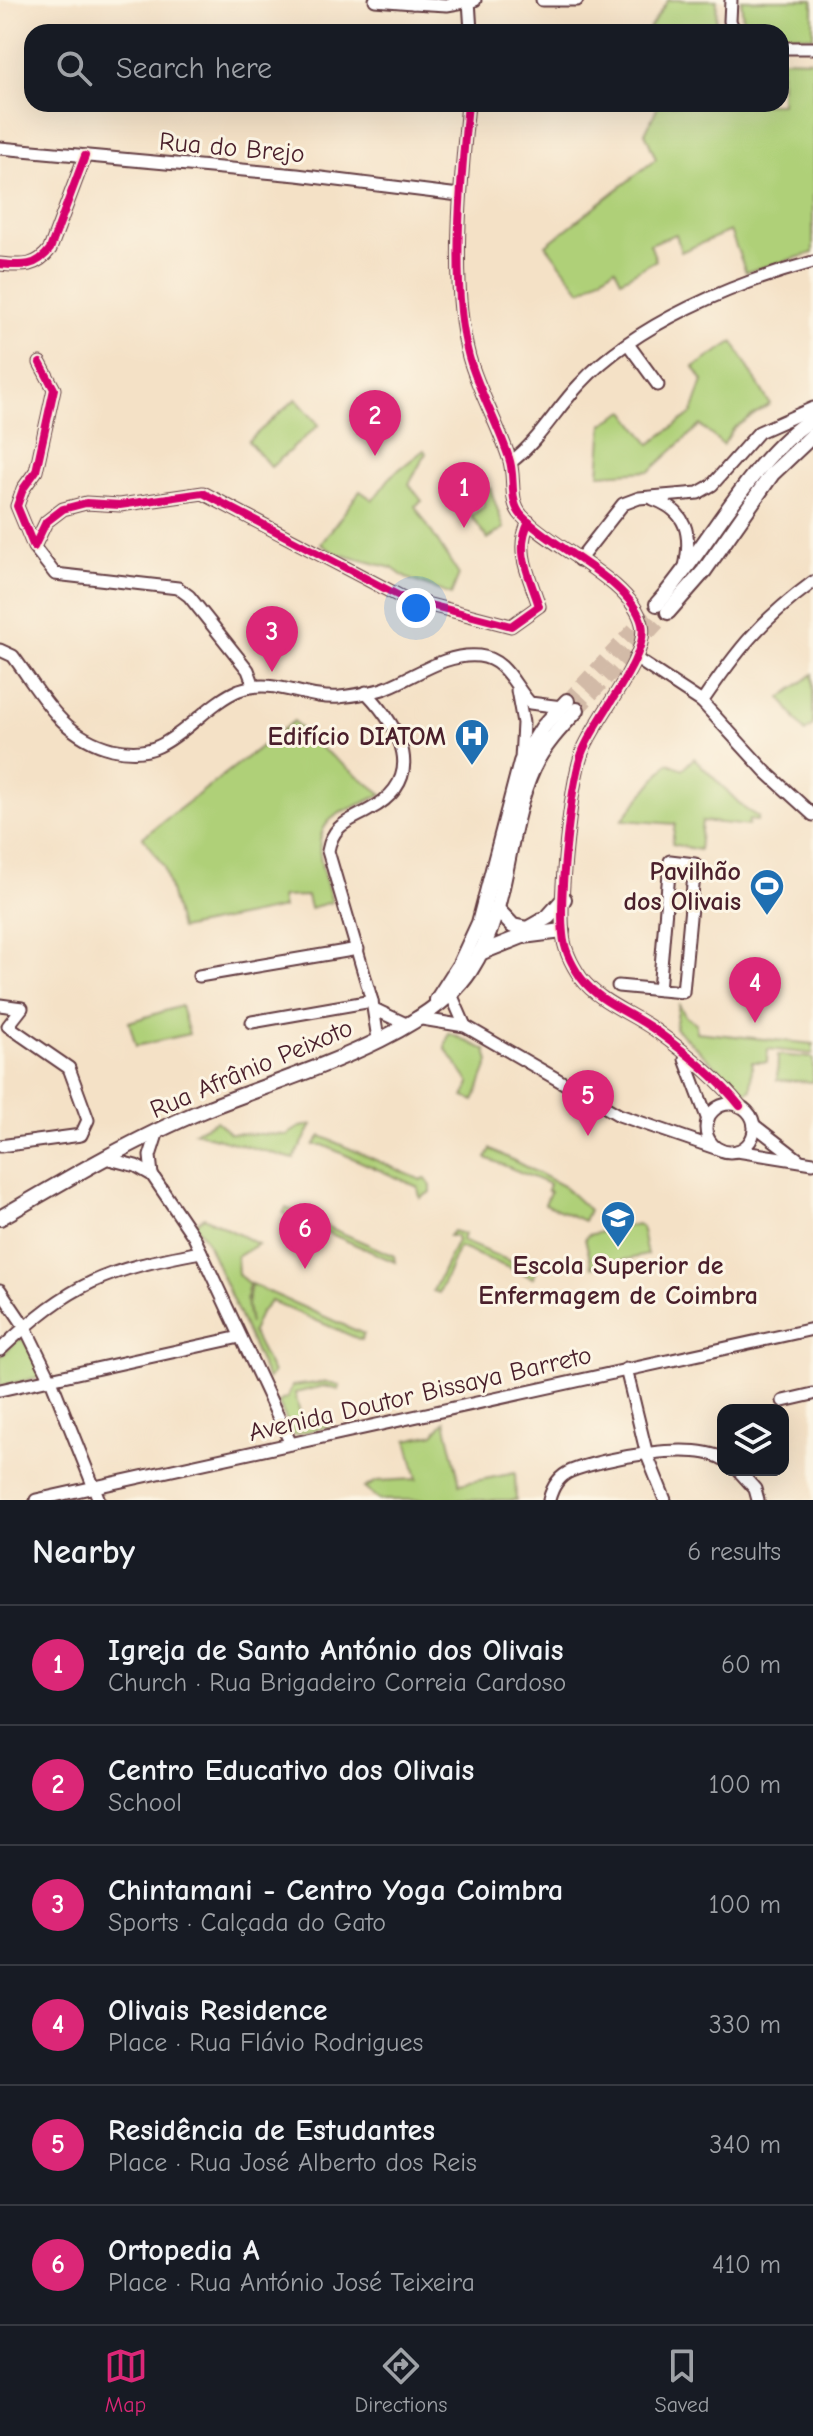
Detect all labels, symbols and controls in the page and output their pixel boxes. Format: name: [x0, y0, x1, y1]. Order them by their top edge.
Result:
search box: [24, 24, 789, 112]
icon: search: [52, 46, 96, 90]
text: Search here: [116, 51, 272, 86]
street label: Rua do Brejo: [158, 127, 306, 169]
pin: 2: [349, 390, 401, 456]
pin: 1: [438, 462, 490, 528]
your location: [396, 588, 436, 628]
pin: 3: [246, 606, 298, 672]
hospital icon: Edifício DIATOM: [453, 717, 491, 767]
place label: Edifício DIATOM: [268, 722, 446, 752]
place label: Pavilhão dos Olivais: [623, 857, 741, 917]
sports icon: Pavilhão dos Olivais: [748, 867, 786, 917]
pin: 4: [729, 957, 781, 1023]
street label: Rua Afrânio Peixoto: [146, 1013, 357, 1125]
pin: 5: [562, 1070, 614, 1136]
school or university icon: Escola Superior de Enfermagem de Coimbra: [599, 1199, 637, 1249]
pin: 6: [279, 1203, 331, 1269]
place label: Escola Superior de Enfermagem de Coimbra: [478, 1251, 758, 1311]
street label: Avenida Doutor Bissaya Barreto: [246, 1340, 595, 1448]
map controls: [717, 1404, 789, 1476]
button: layers: [717, 1404, 789, 1476]
text: Nearby: [32, 1532, 135, 1572]
text: 6 results: [687, 1537, 781, 1567]
text: Igreja de Santo António dos Olivais: [108, 1633, 563, 1668]
text: 1: [53, 1650, 63, 1680]
text: 60 m: [721, 1650, 781, 1680]
text: Church · Rua Brigadeiro Correia Cardoso: [108, 1668, 566, 1698]
text: Centro Educativo dos Olivais: [108, 1753, 474, 1788]
text: 2: [52, 1770, 64, 1800]
text: 100 m: [709, 1770, 781, 1800]
text: School: [108, 1788, 182, 1818]
text: Chintamani - Centro Yoga Coimbra: [108, 1873, 563, 1908]
text: 3: [52, 1890, 64, 1920]
text: 100 m: [709, 1890, 781, 1920]
text: Sports · Calçada do Gato: [108, 1908, 386, 1938]
text: Olivais Residence: [108, 1993, 327, 2028]
text: 4: [52, 2010, 64, 2040]
text: 330 m: [709, 2010, 781, 2040]
text: Place · Rua Flávio Rodrigues: [108, 2028, 423, 2058]
text: Residência de Estudantes: [108, 2113, 435, 2148]
text: 5: [51, 2130, 65, 2160]
text: 340 m: [709, 2130, 781, 2160]
text: Place · Rua José Alberto dos Reis: [108, 2148, 477, 2178]
text: Ortopedia A: [108, 2233, 260, 2268]
text: 6: [51, 2250, 65, 2280]
text: 410 m: [712, 2250, 781, 2280]
text: Place · Rua António José Teixeira: [108, 2268, 475, 2298]
tab: Map: [104, 2344, 148, 2418]
tab: Directions: [355, 2344, 448, 2418]
tab: Saved: [655, 2344, 709, 2418]

